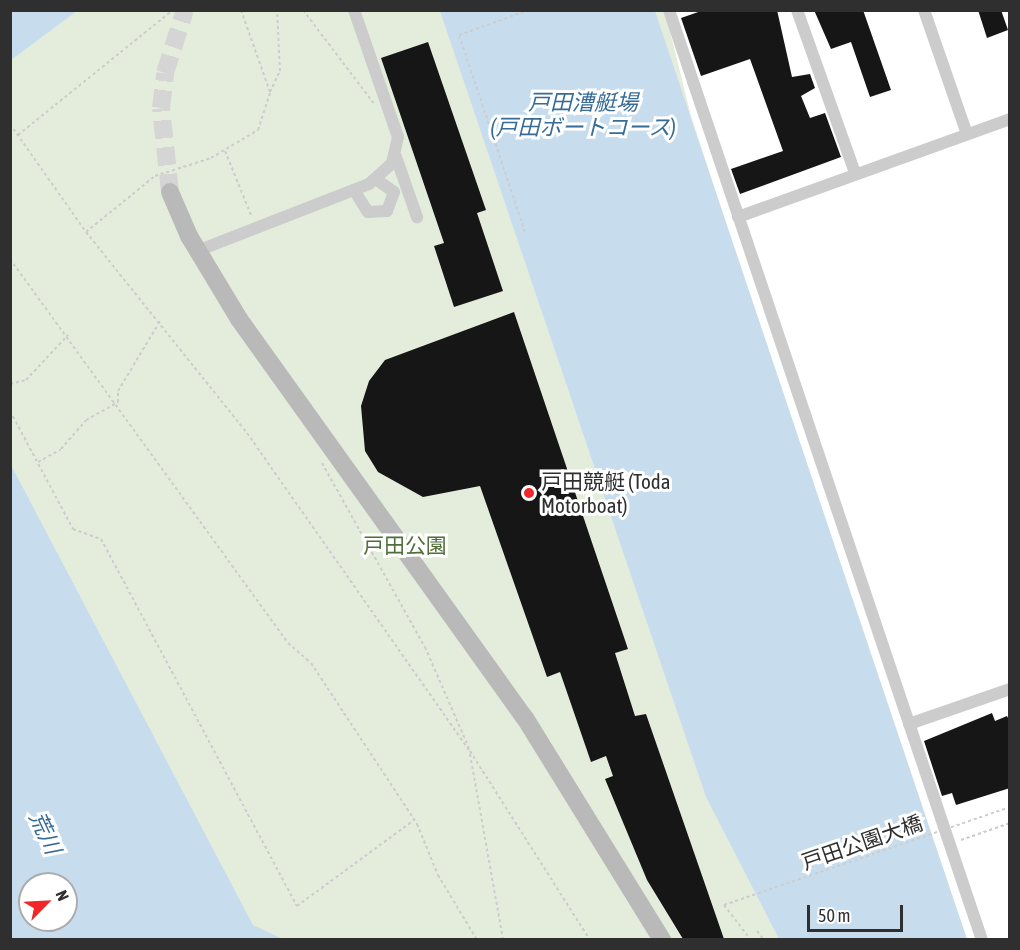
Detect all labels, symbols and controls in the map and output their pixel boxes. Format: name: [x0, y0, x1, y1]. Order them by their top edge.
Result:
water label: 戸田漕艇場 (戸田ボートコース): [490, 89, 676, 140]
place label: 戸田競艇 (Toda Motorboat): [541, 468, 670, 518]
marker: 戸田競艇 (Toda Motorboat): [522, 486, 536, 500]
park label: 戸田公園: [363, 532, 447, 558]
water label: 荒川: [24, 807, 66, 859]
street label: 戸田公園大橋: [798, 810, 926, 874]
north arrow: [18, 872, 78, 932]
text: N: [52, 888, 73, 903]
scale bar: [810, 893, 906, 931]
text: 50 m: [818, 905, 850, 926]

